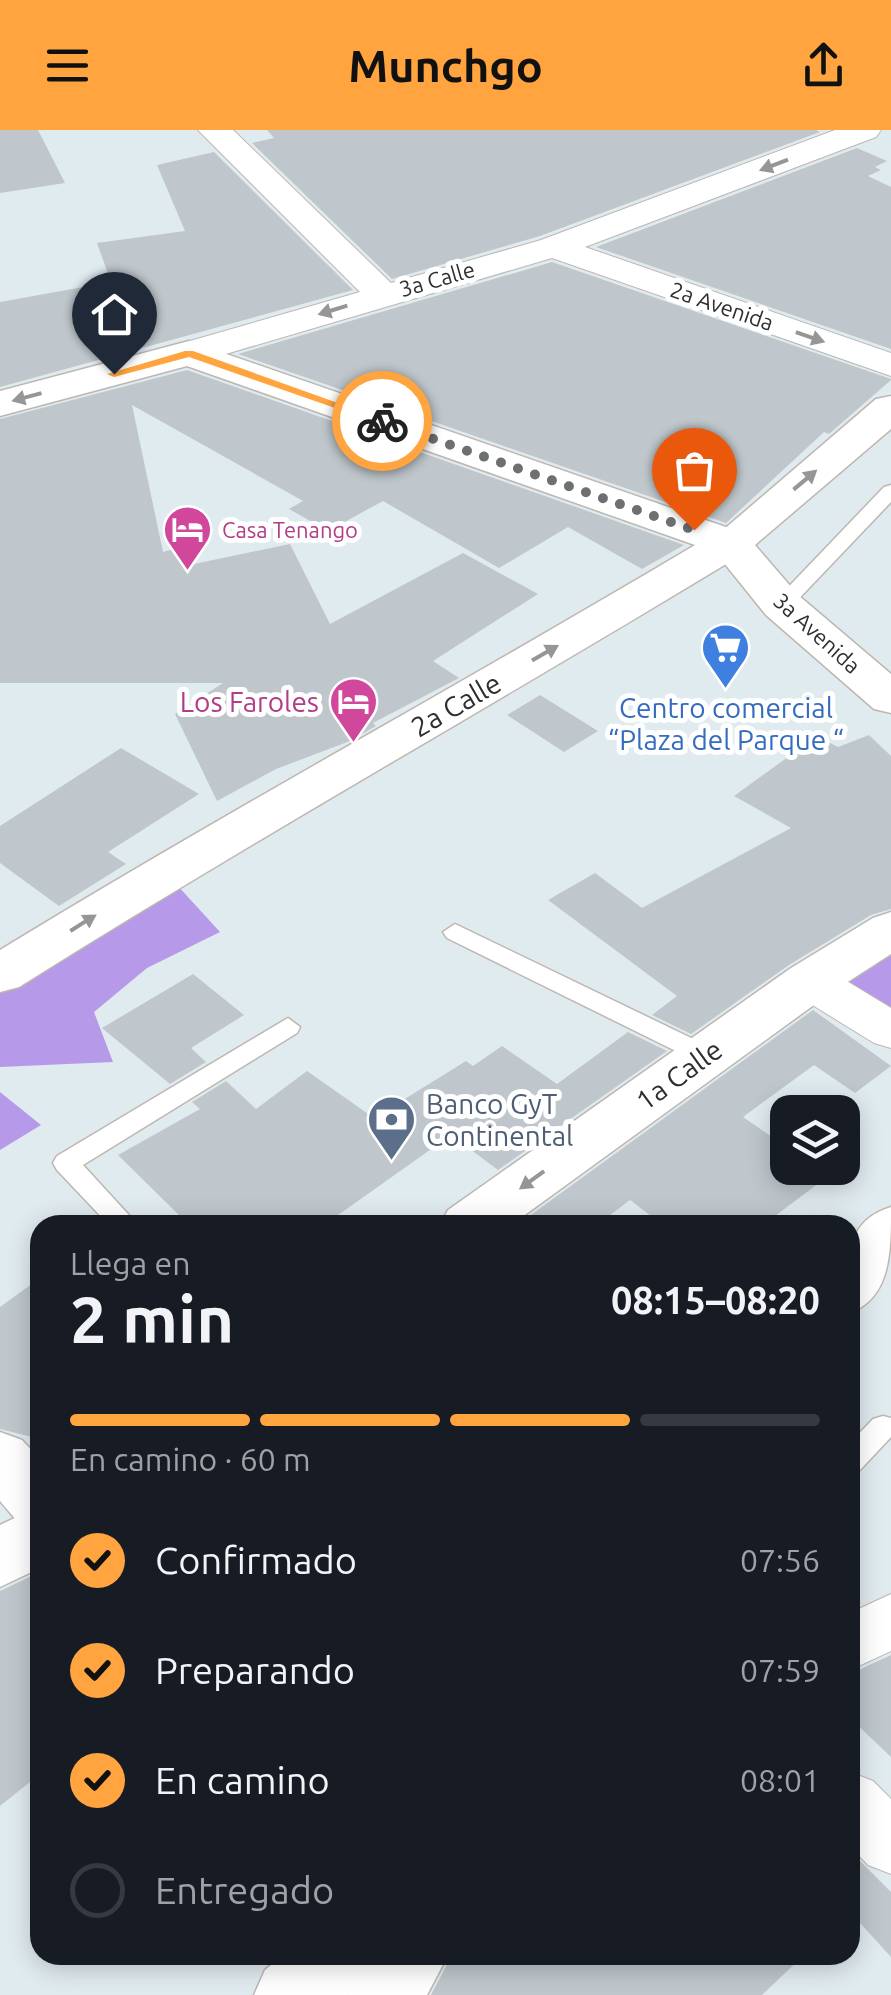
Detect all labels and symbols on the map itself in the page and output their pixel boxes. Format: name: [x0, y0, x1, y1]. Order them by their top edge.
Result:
one-way arrow: [759, 157, 789, 173]
street label: 3a Calle: [396, 256, 477, 301]
pin: [72, 272, 157, 375]
street label: 2a Avenida: [667, 276, 777, 335]
one-way arrow: [317, 303, 347, 318]
one-way arrow: [796, 330, 826, 345]
courier: [332, 371, 432, 471]
one-way arrow: [12, 390, 42, 405]
pin: [652, 428, 737, 531]
one-way arrow: [792, 470, 817, 491]
hotel icon: Casa Tenango: [161, 504, 213, 572]
place label: Casa Tenango: [222, 517, 358, 542]
street label: 3a Avenida: [769, 587, 866, 678]
supermarket icon: Centro comercial “Plaza del Parque “: [700, 622, 752, 690]
one-way arrow: [531, 645, 560, 662]
street label: 2a Calle: [405, 667, 506, 743]
hotel icon: Los Faroles: [328, 676, 380, 744]
place label: Los Faroles: [180, 686, 319, 717]
place label: Centro comercial “Plaza del Parque “: [608, 692, 844, 755]
one-way arrow: [69, 914, 97, 932]
street label: 1a Calle: [630, 1033, 728, 1116]
place label: Banco GyT Continental: [426, 1088, 573, 1151]
bank icon: Banco GyT Continental: [365, 1094, 417, 1162]
one-way arrow: [519, 1170, 545, 1190]

